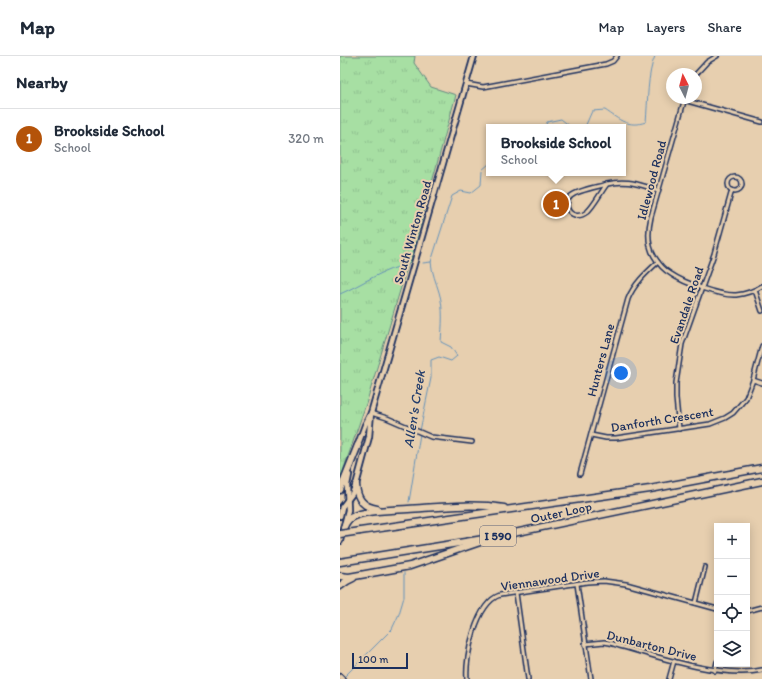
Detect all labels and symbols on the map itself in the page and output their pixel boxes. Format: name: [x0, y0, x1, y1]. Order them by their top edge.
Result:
north arrow: [666, 68, 702, 104]
street label: Idlewood Road: [634, 139, 669, 222]
street label: South Winton Road: [391, 179, 434, 286]
pin: 1: [543, 189, 569, 219]
street label: Evandale Road: [666, 264, 707, 346]
street label: Hunters Lane: [584, 322, 617, 398]
your location: [611, 363, 631, 383]
water label: Allen's Creek: [400, 368, 429, 449]
street label: Danforth Crescent: [610, 404, 715, 435]
street label: Outer Loop: [529, 499, 593, 526]
road number: I 590: [480, 526, 516, 546]
street label: Viennawood Drive: [500, 565, 600, 594]
street label: Dunbarton Drive: [605, 627, 698, 664]
scale bar: [352, 651, 408, 670]

